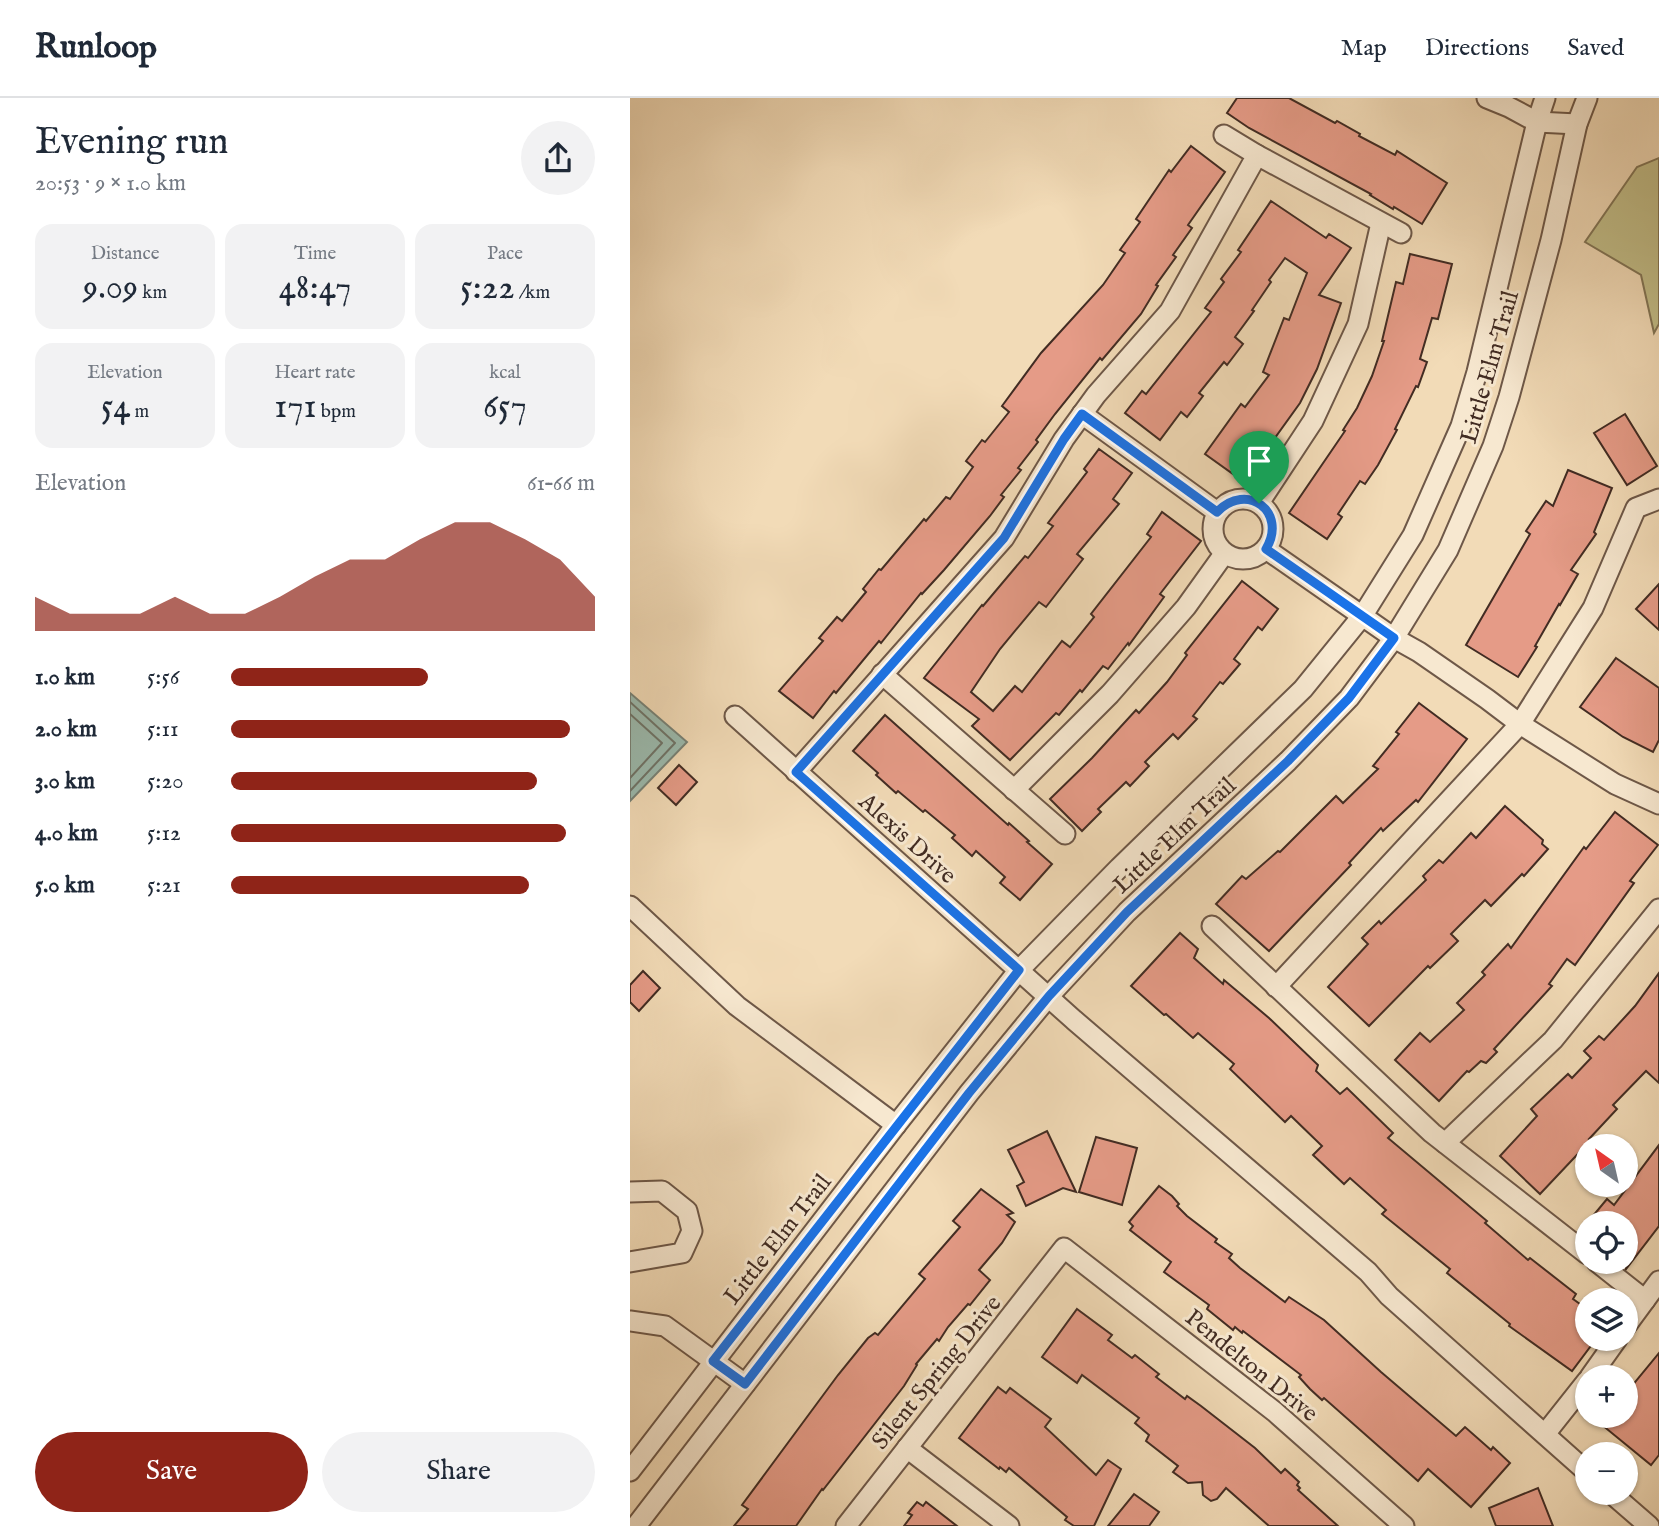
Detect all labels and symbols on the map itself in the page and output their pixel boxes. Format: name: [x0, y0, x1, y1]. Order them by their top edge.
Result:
street label: Little Elm Trail: [1454, 287, 1527, 447]
pin: [1229, 431, 1289, 503]
street label: Little Elm Trail: [1107, 771, 1243, 901]
street label: Alexis Drive: [851, 786, 962, 891]
north arrow: [1575, 1134, 1638, 1197]
street label: Little Elm Trail: [718, 1168, 839, 1311]
street label: Silent Spring Drive: [865, 1289, 1009, 1456]
street label: Pendelton Drive: [1178, 1303, 1324, 1429]

